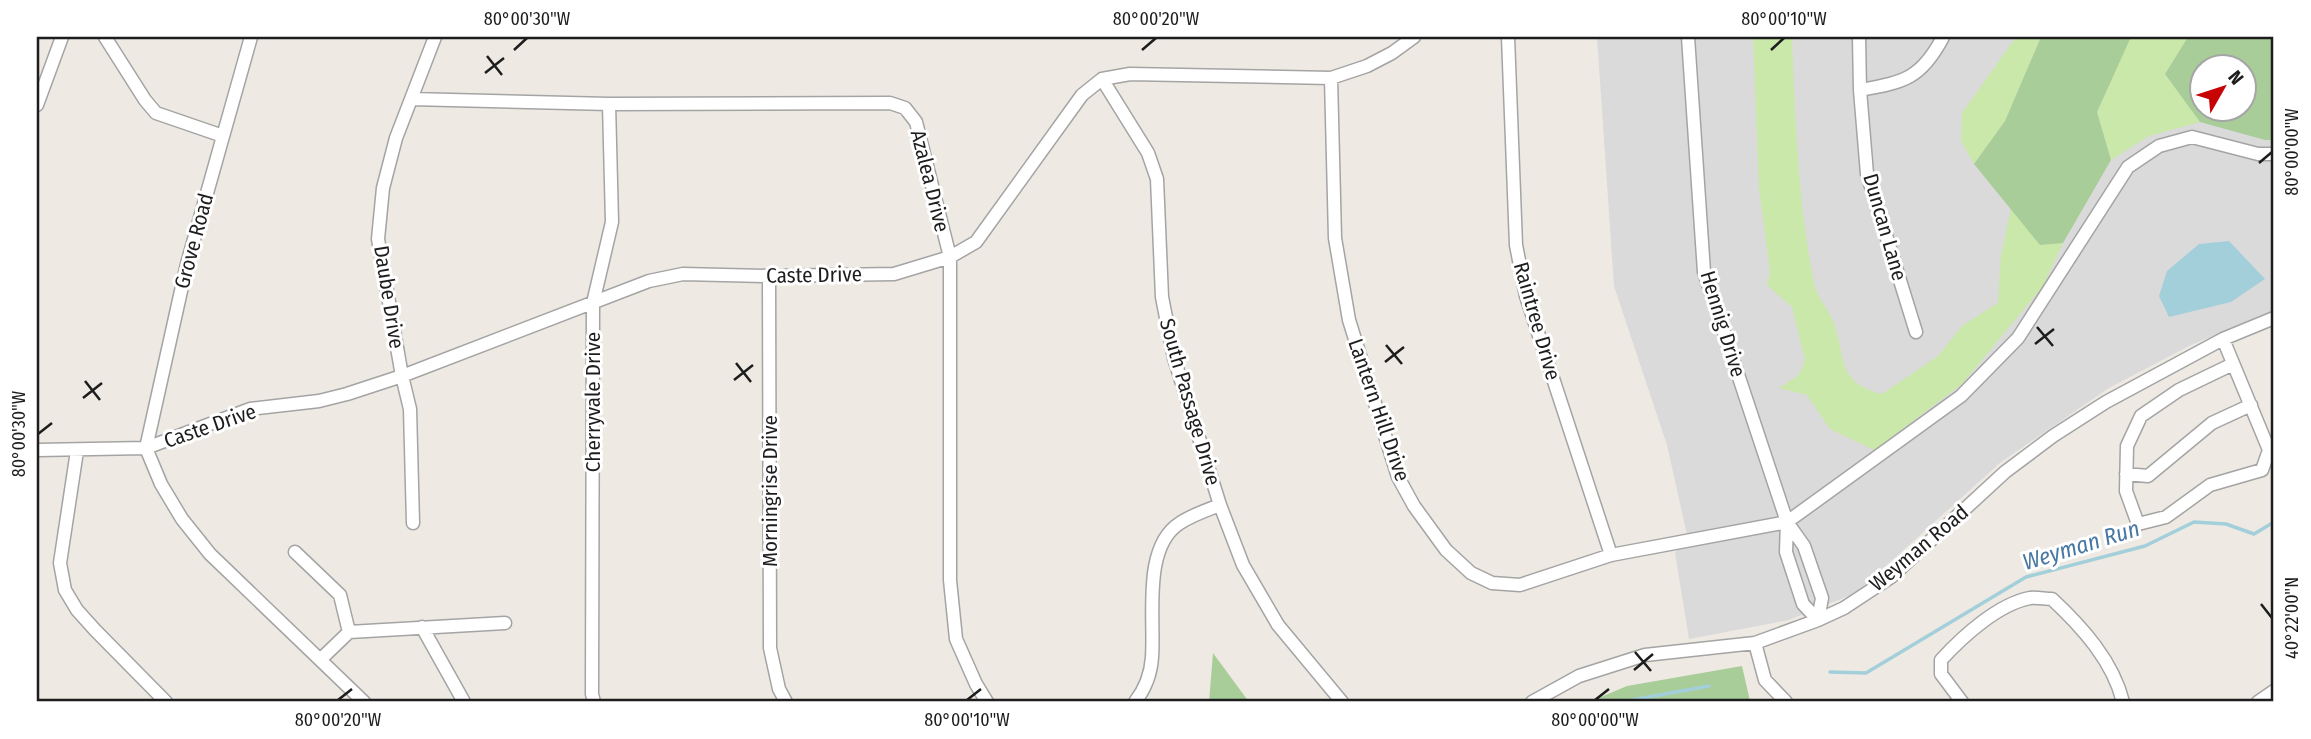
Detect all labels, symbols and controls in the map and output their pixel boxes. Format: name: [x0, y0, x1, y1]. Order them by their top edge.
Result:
text: 80°00'30"W: [484, 8, 571, 30]
text: 80°00'20"W: [1113, 8, 1200, 30]
text: 80°00'10"W: [1741, 8, 1827, 30]
north arrow: [2188, 52, 2258, 122]
text: N: [2223, 66, 2248, 89]
text: 80°00'00"W: [2281, 108, 2303, 196]
street label: Azalea Drive: [905, 127, 955, 235]
street label: Duncan Lane: [1857, 170, 1913, 284]
street label: Grove Road: [169, 190, 219, 292]
street label: Daube Drive: [368, 244, 410, 350]
street label: Raintree Drive: [1508, 259, 1566, 383]
street label: Caste Drive: [766, 261, 862, 289]
street label: Hennig Drive: [1695, 268, 1751, 380]
street label: South Passage Drive: [1154, 316, 1226, 488]
street label: Cherryvale Drive: [580, 332, 606, 472]
street label: Lantern Hill Drive: [1342, 335, 1416, 485]
text: 80°00'30"W: [8, 390, 30, 477]
street label: Caste Drive: [160, 398, 260, 454]
street label: Morningrise Drive: [757, 415, 783, 567]
street label: Weyman Road: [1864, 499, 1974, 597]
water label: Weyman Run: [2019, 514, 2143, 576]
text: 40°22'00"N: [2281, 577, 2303, 659]
text: 80°00'20"W: [295, 709, 382, 731]
text: 80°00'10"W: [924, 709, 1010, 731]
text: 80°00'00"W: [1551, 709, 1639, 731]

